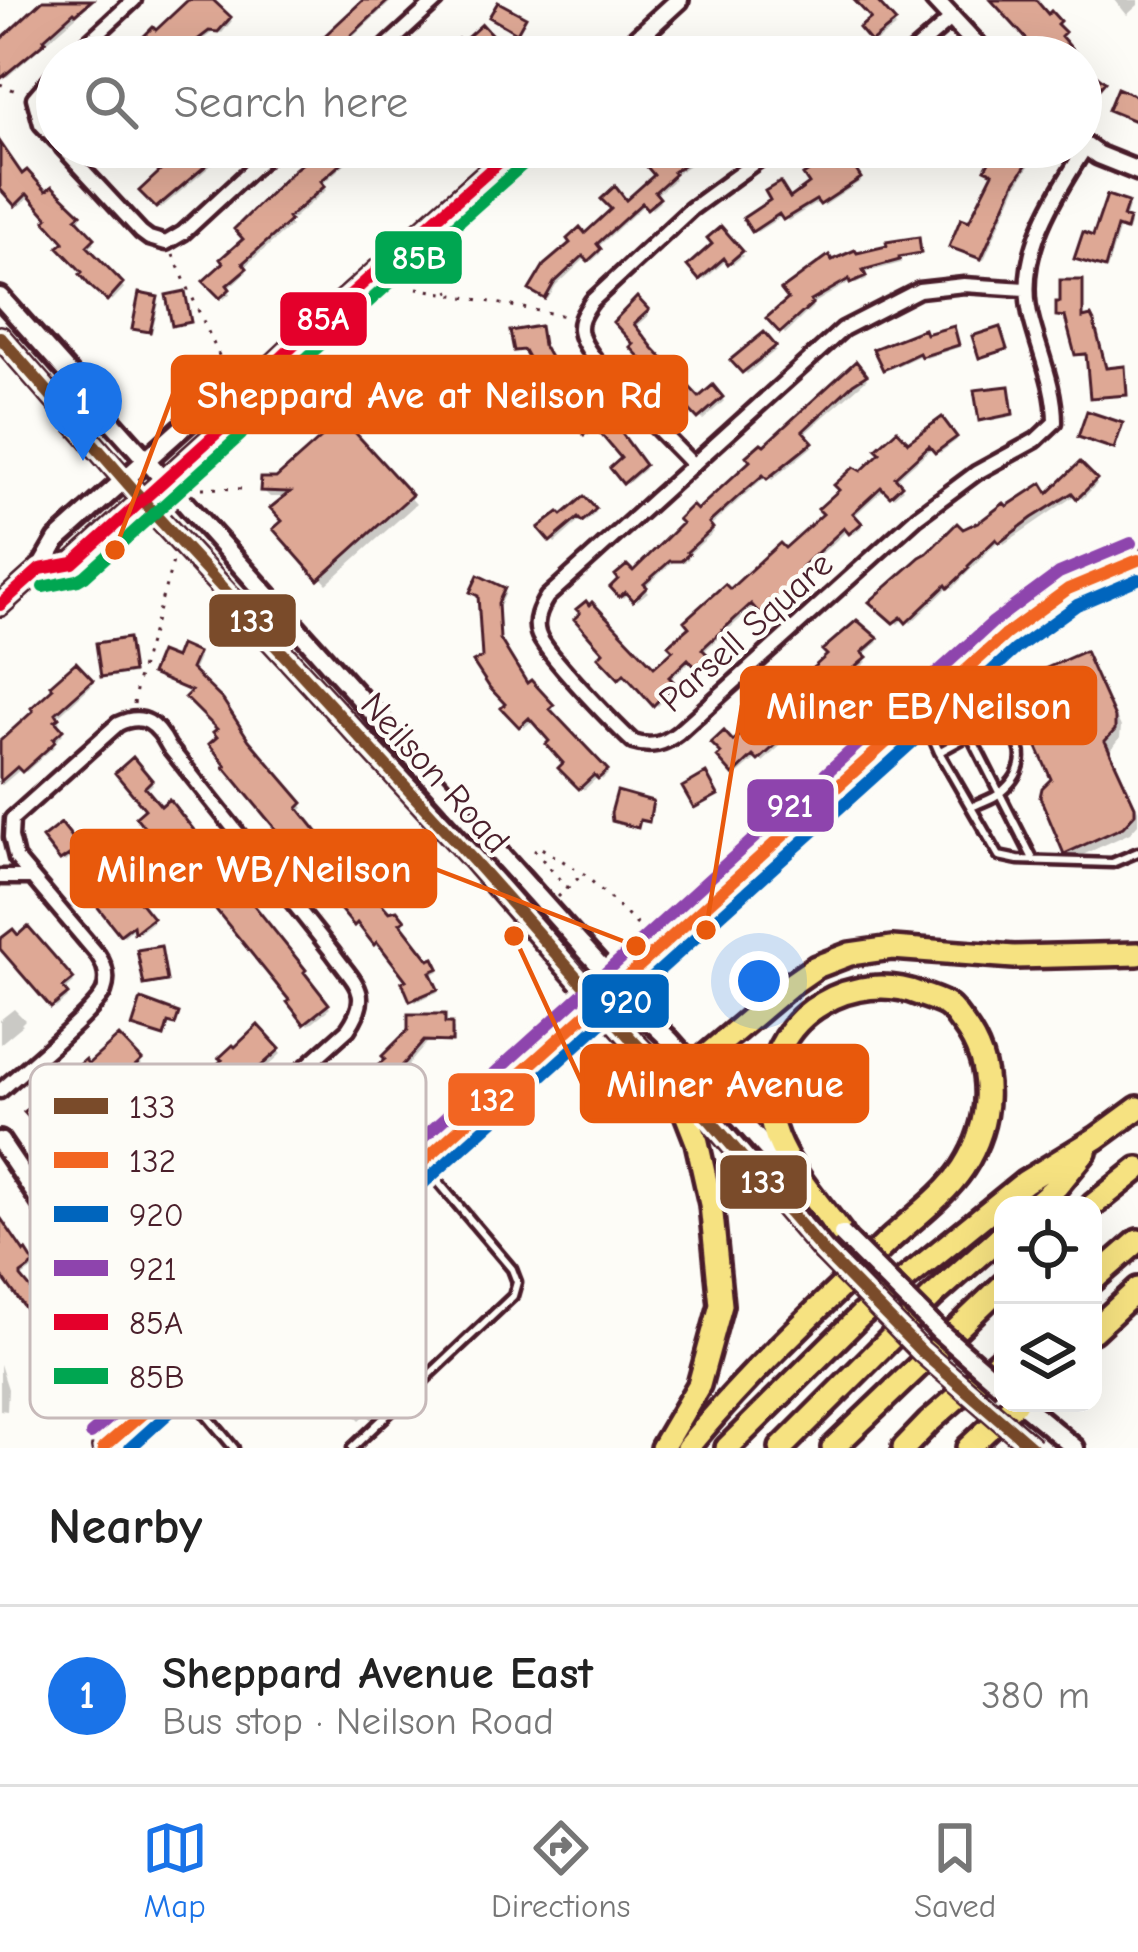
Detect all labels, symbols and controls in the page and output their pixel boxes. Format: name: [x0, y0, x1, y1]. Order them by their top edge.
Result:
search box: [36, 36, 1102, 168]
icon: search: [78, 69, 144, 135]
text: Search here: [174, 76, 408, 128]
line badge: 85B: [373, 229, 464, 286]
text: 85B: [392, 239, 446, 277]
line badge: 85A: [278, 290, 369, 348]
text: 85A: [297, 300, 349, 338]
callout: Sheppard Ave at Neilson Rd: [173, 357, 686, 432]
pin: 1: [44, 362, 122, 461]
text: Sheppard Ave at Neilson Rd: [197, 373, 663, 418]
street label: Parsell Square: [651, 544, 841, 721]
line badge: 133: [207, 592, 298, 649]
text: 133: [229, 602, 275, 640]
callout: Milner EB/Neilson: [742, 668, 1095, 743]
street label: Neilson Road: [352, 684, 517, 862]
text: Milner EB/Neilson: [766, 684, 1072, 729]
line badge: 921: [745, 777, 836, 834]
text: 921: [767, 787, 813, 825]
callout: Milner WB/Neilson: [72, 831, 435, 906]
text: Milner WB/Neilson: [96, 847, 412, 892]
your location: [729, 951, 789, 1011]
line badge: 920: [580, 972, 671, 1030]
text: 920: [600, 983, 652, 1021]
callout: Milner Avenue: [582, 1046, 867, 1121]
text: Milner Avenue: [606, 1062, 844, 1107]
legend: [30, 1064, 426, 1418]
line badge: 132: [446, 1071, 537, 1128]
text: 132: [469, 1081, 515, 1119]
text: 133: [129, 1088, 175, 1126]
text: 132: [129, 1142, 176, 1180]
line badge: 133: [718, 1153, 809, 1211]
text: 133: [740, 1163, 786, 1201]
text: 920: [129, 1196, 184, 1234]
map controls: [994, 1196, 1102, 1412]
button: locate: [994, 1196, 1102, 1304]
text: 921: [129, 1250, 177, 1288]
text: 85A: [129, 1304, 183, 1342]
button: layers: [994, 1304, 1102, 1412]
text: 85B: [129, 1358, 184, 1396]
text: Nearby: [48, 1497, 202, 1556]
text: Sheppard Avenue East: [162, 1647, 593, 1699]
text: 1: [79, 1673, 95, 1718]
text: 380 m: [981, 1673, 1090, 1718]
text: Bus stop · Neilson Road: [162, 1699, 554, 1744]
tab: Map: [142, 1815, 208, 1925]
tab: Directions: [491, 1815, 631, 1925]
tab: Saved: [914, 1815, 996, 1925]

